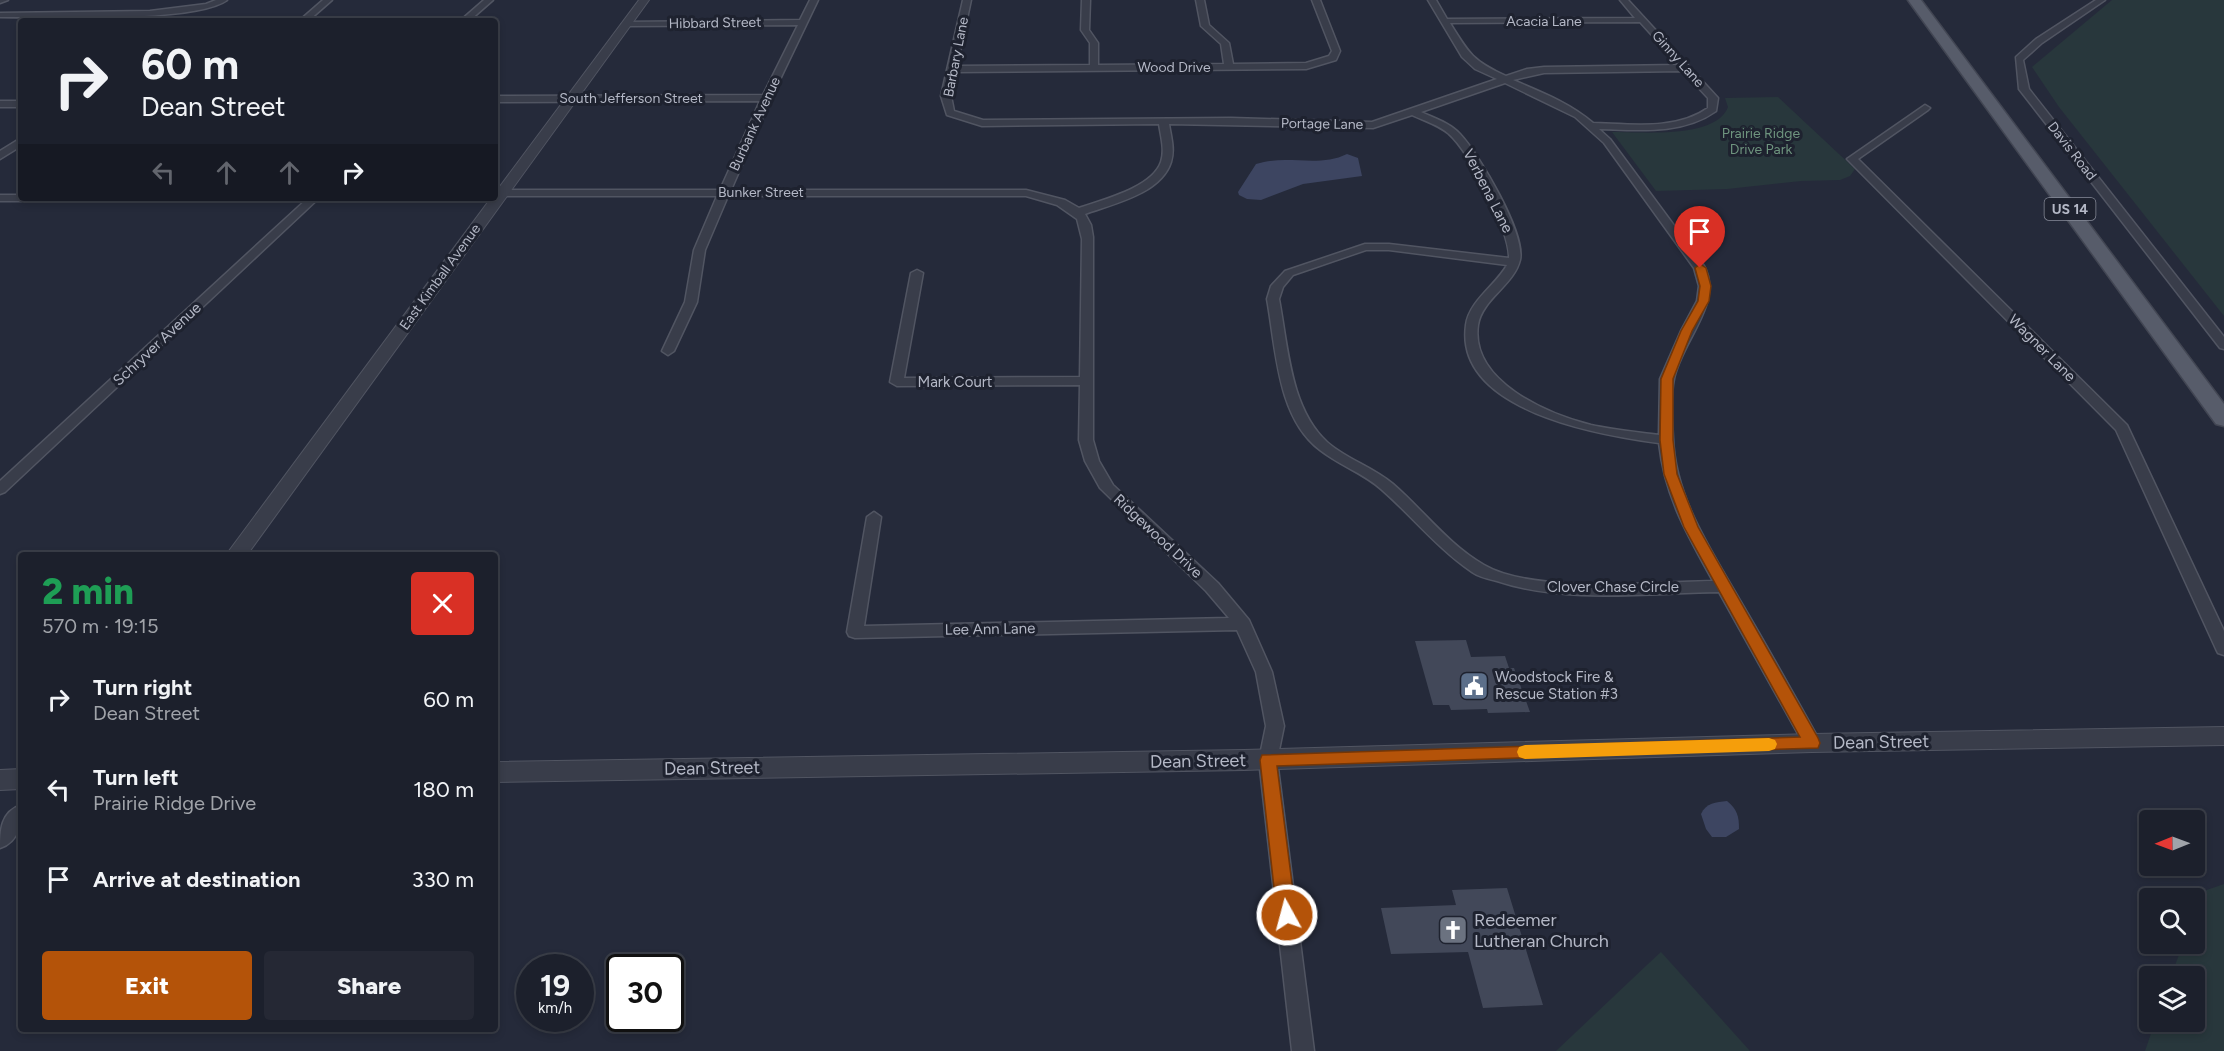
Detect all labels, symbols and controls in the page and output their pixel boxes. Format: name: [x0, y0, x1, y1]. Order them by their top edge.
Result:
street label: Acacia Lane: [1506, 13, 1582, 30]
street label: Hibbard Street: [668, 14, 762, 32]
street label: Barbary Lane: [940, 15, 972, 98]
street label: Ginny Lane: [1648, 27, 1708, 91]
text: 60 m: [141, 39, 239, 90]
icon: right: [42, 42, 120, 120]
street label: Wood Drive: [1137, 59, 1211, 76]
street label: Burbank Avenue: [726, 74, 784, 174]
text: Dean Street: [141, 90, 285, 123]
street label: South Jefferson Street: [559, 90, 703, 107]
street label: Portage Lane: [1281, 115, 1364, 133]
street label: Davis Road: [2044, 118, 2100, 184]
park label: Prairie Ridge Drive Park: [1722, 125, 1801, 158]
street label: Verbena Lane: [1459, 146, 1517, 236]
icon: left: [147, 156, 180, 189]
icon: ahead: [210, 156, 243, 189]
icon: ahead: [273, 156, 306, 189]
icon: right: [336, 156, 369, 189]
street label: Bunker Street: [718, 184, 804, 201]
road number: US 14: [2044, 198, 2096, 220]
pin: [1674, 206, 1725, 268]
icon: arrive: [1683, 215, 1716, 248]
street label: East Kimball Avenue: [396, 220, 484, 333]
street label: Schryver Avenue: [109, 299, 205, 389]
street label: Wagner Lane: [2005, 311, 2079, 385]
street label: Mark Court: [917, 373, 993, 391]
street label: Ridgewood Drive: [1110, 490, 1206, 582]
text: 2 min: [42, 570, 134, 613]
button: close: [411, 572, 474, 635]
street label: Clover Chase Circle: [1547, 578, 1679, 596]
text: 570 m · 19:15: [42, 614, 158, 638]
street label: Lee Ann Lane: [945, 619, 1035, 639]
place label: Woodstock Fire & Rescue Station #3: [1495, 668, 1618, 703]
public building icon: Woodstock Fire & Rescue Station #3: [1458, 670, 1490, 702]
text: Turn right: [93, 674, 192, 701]
icon: right: [42, 683, 75, 716]
text: 60 m: [423, 686, 474, 713]
text: Dean Street: [93, 701, 200, 725]
street label: Dean Street: [1833, 730, 1930, 754]
street label: Dean Street: [1150, 749, 1247, 773]
street label: Dean Street: [664, 756, 761, 780]
text: Turn left: [93, 764, 179, 791]
icon: left: [42, 773, 75, 806]
text: 180 m: [413, 776, 474, 803]
text: Prairie Ridge Drive: [93, 791, 256, 815]
north arrow: [2139, 810, 2205, 876]
map controls: [2139, 810, 2205, 1032]
icon: arrive: [42, 863, 75, 896]
text: Arrive at destination: [93, 866, 301, 893]
text: 330 m: [412, 866, 474, 893]
position arrow: [1255, 883, 1319, 947]
button: search: [2139, 888, 2205, 954]
place label: Redeemer Lutheran Church: [1474, 909, 1609, 952]
church icon: Redeemer Lutheran Church: [1437, 914, 1469, 946]
button: Exit: [42, 951, 252, 1020]
button: Share: [264, 951, 474, 1020]
speed limit sign: 30: [606, 954, 684, 1032]
button: layers: [2139, 966, 2205, 1032]
text: 19: [540, 967, 570, 1004]
text: km/h: [538, 999, 572, 1017]

